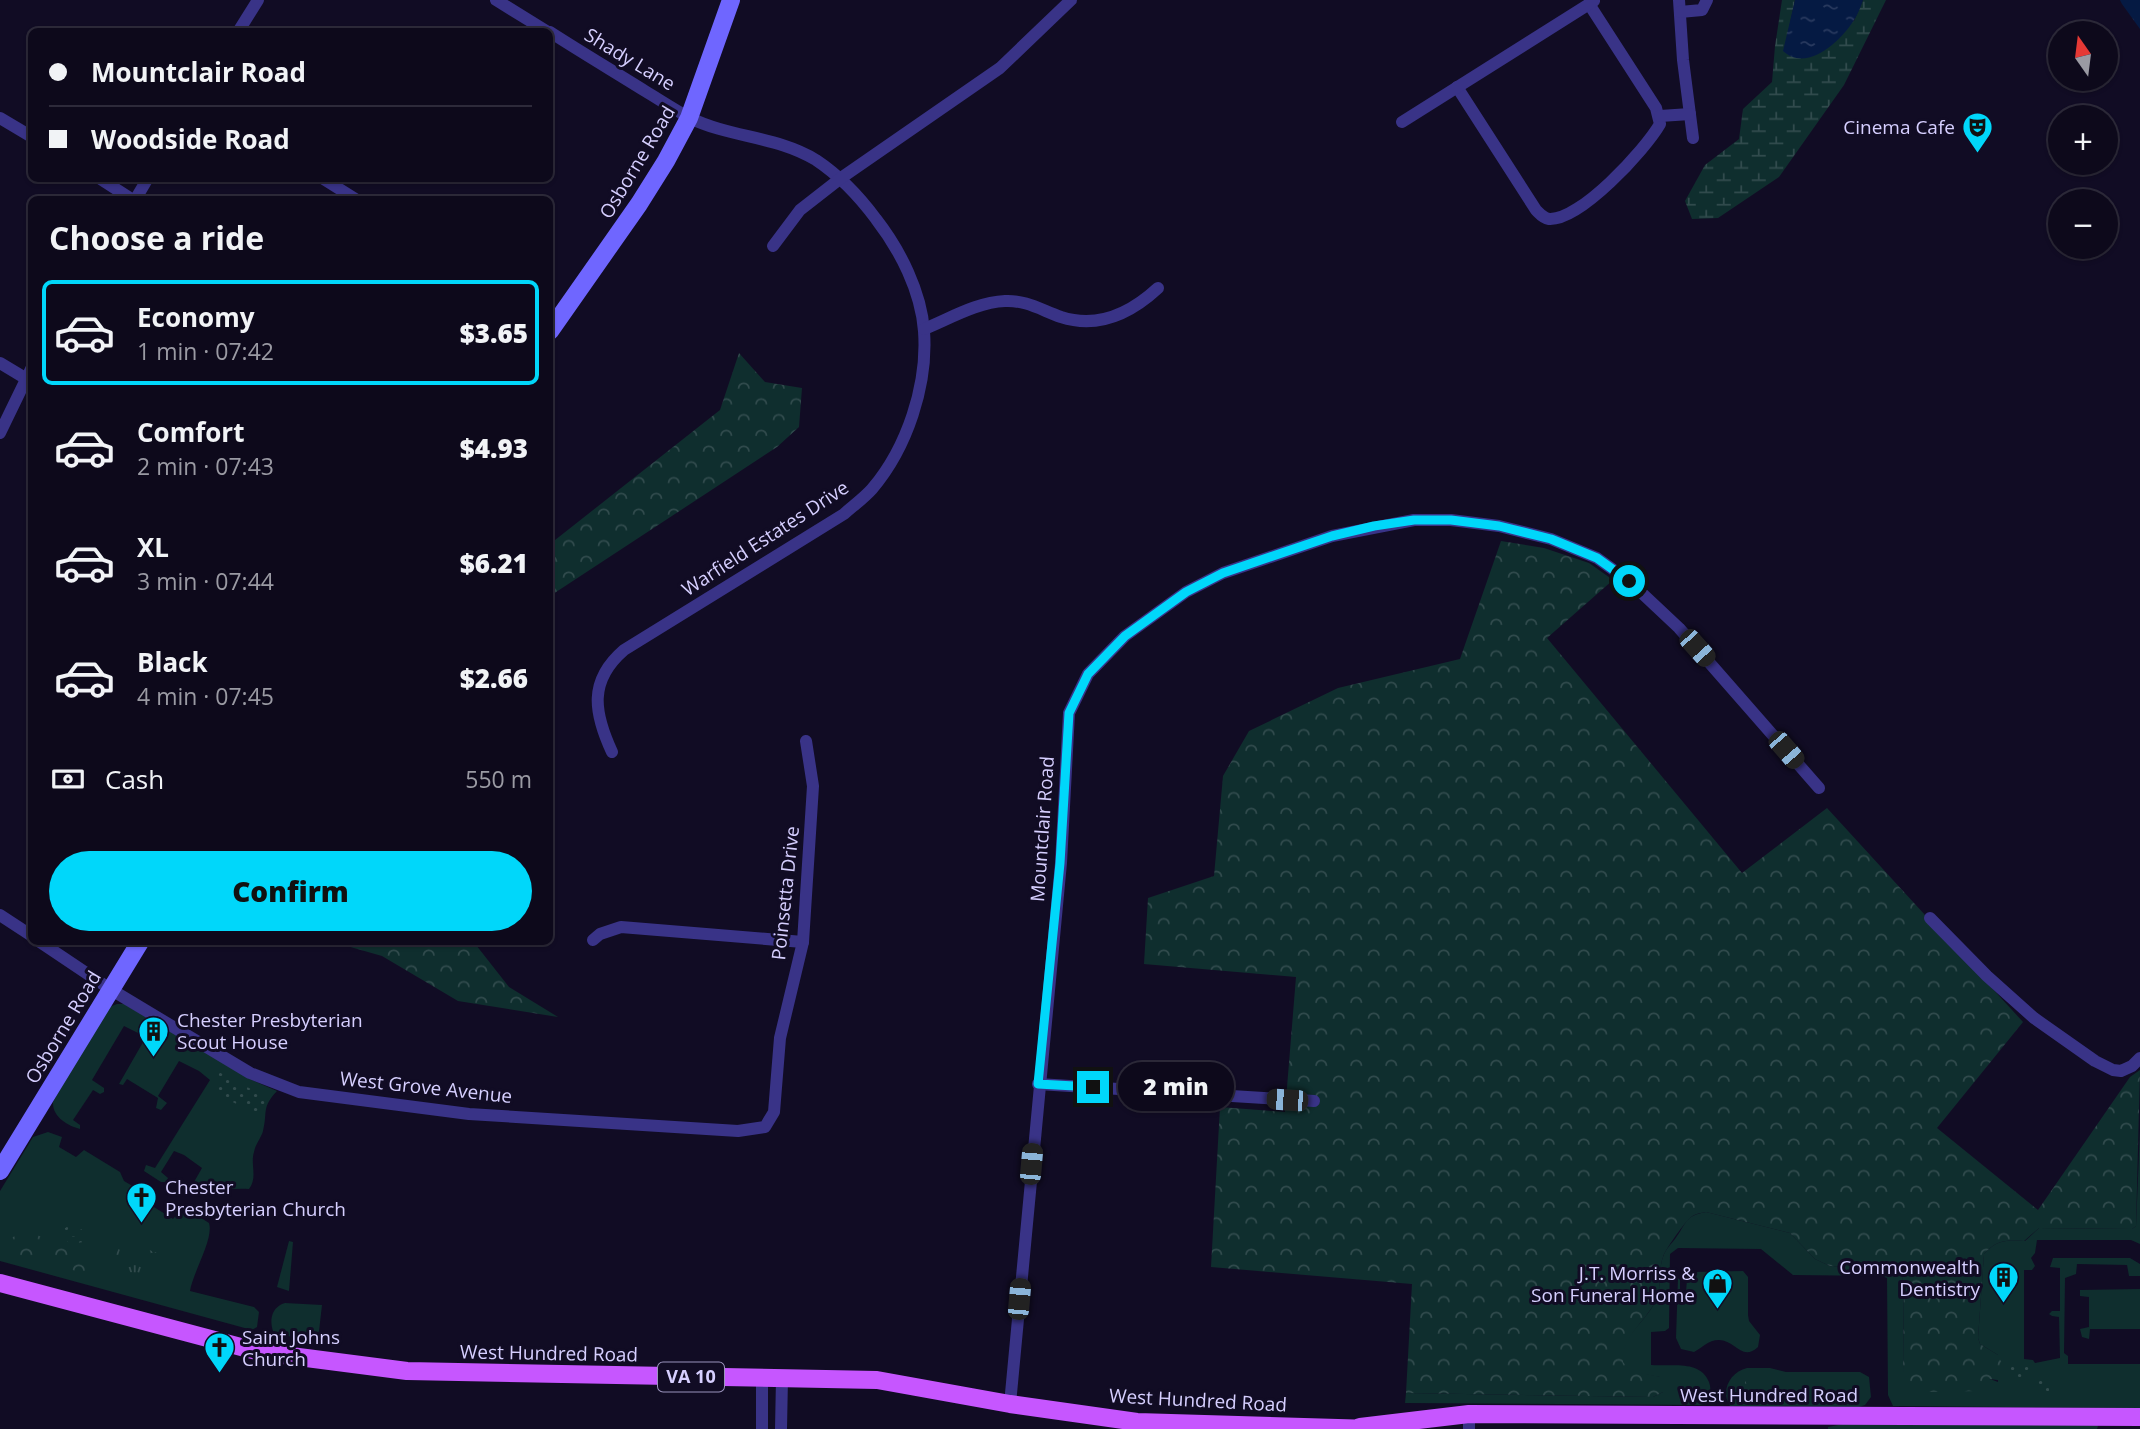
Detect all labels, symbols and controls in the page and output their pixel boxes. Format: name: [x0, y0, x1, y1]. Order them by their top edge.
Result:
north arrow: [2048, 21, 2118, 91]
map controls: [2048, 21, 2118, 259]
street label: Shady Lane: [580, 22, 680, 96]
text: Mountclair Road: [91, 54, 306, 90]
street label: Osborne Road: [593, 101, 681, 223]
button: +: [2048, 105, 2118, 175]
theatre icon: Cinema Cafe: [1961, 110, 1995, 154]
place label: Cinema Cafe: [1843, 114, 1955, 140]
text: Woodside Road: [91, 121, 290, 157]
button: −: [2048, 189, 2118, 259]
text: Choose a ride: [49, 216, 264, 259]
text: Economy: [137, 299, 255, 335]
icon: car: [53, 301, 116, 364]
text: $3.65: [460, 315, 528, 351]
text: 1 min · 07:42: [137, 335, 274, 367]
text: Comfort: [137, 414, 244, 450]
icon: car: [53, 416, 116, 479]
text: $4.93: [460, 430, 528, 466]
text: 2 min · 07:43: [137, 450, 274, 482]
street label: Warfield Estates Drive: [677, 474, 853, 602]
text: XL: [137, 529, 169, 565]
icon: car: [53, 531, 116, 594]
text: $6.21: [460, 545, 528, 581]
text: 3 min · 07:44: [137, 565, 274, 597]
route start: [1613, 565, 1645, 597]
car: [1676, 625, 1719, 671]
text: Black: [137, 644, 208, 680]
icon: car: [53, 646, 116, 709]
text: $2.66: [460, 660, 528, 696]
text: 4 min · 07:45: [137, 680, 274, 712]
car: [1765, 727, 1808, 773]
street label: Mountclair Road: [1024, 755, 1060, 903]
icon: cash: [49, 760, 87, 798]
text: Cash: [105, 761, 164, 797]
text: 550 m: [465, 763, 532, 795]
street label: Poinsetta Drive: [765, 825, 805, 961]
button: Confirm: [49, 851, 532, 931]
street label: Osborne Road: [19, 966, 107, 1088]
place label: Chester Presbyterian Scout House: [177, 1007, 363, 1055]
building icon: Chester Presbyterian Scout House: [137, 1014, 171, 1058]
callout: 2 min: [1118, 1062, 1233, 1112]
street label: West Grove Avenue: [338, 1065, 514, 1109]
text: 2 min: [1143, 1070, 1209, 1102]
route end: [1077, 1071, 1109, 1103]
car: [1266, 1088, 1309, 1112]
car: [1019, 1142, 1044, 1186]
place label: Chester Presbyterian Church: [165, 1174, 346, 1222]
church icon: Chester Presbyterian Church: [125, 1181, 159, 1225]
place label: Commonwealth Dentistry: [1839, 1254, 1980, 1302]
place label: J.T. Morriss & Son Funeral Home: [1531, 1260, 1695, 1308]
building icon: Commonwealth Dentistry: [1986, 1261, 2020, 1305]
shop icon: J.T. Morriss & Son Funeral Home: [1701, 1267, 1735, 1311]
car: [1007, 1277, 1032, 1321]
place label: Saint Johns Church: [242, 1324, 340, 1372]
church icon: Saint Johns Church: [202, 1331, 236, 1375]
street label: West Hundred Road: [460, 1338, 638, 1368]
road number: VA 10: [658, 1362, 724, 1392]
street label: West Hundred Road: [1108, 1382, 1288, 1418]
street label: West Hundred Road: [1680, 1382, 1858, 1408]

